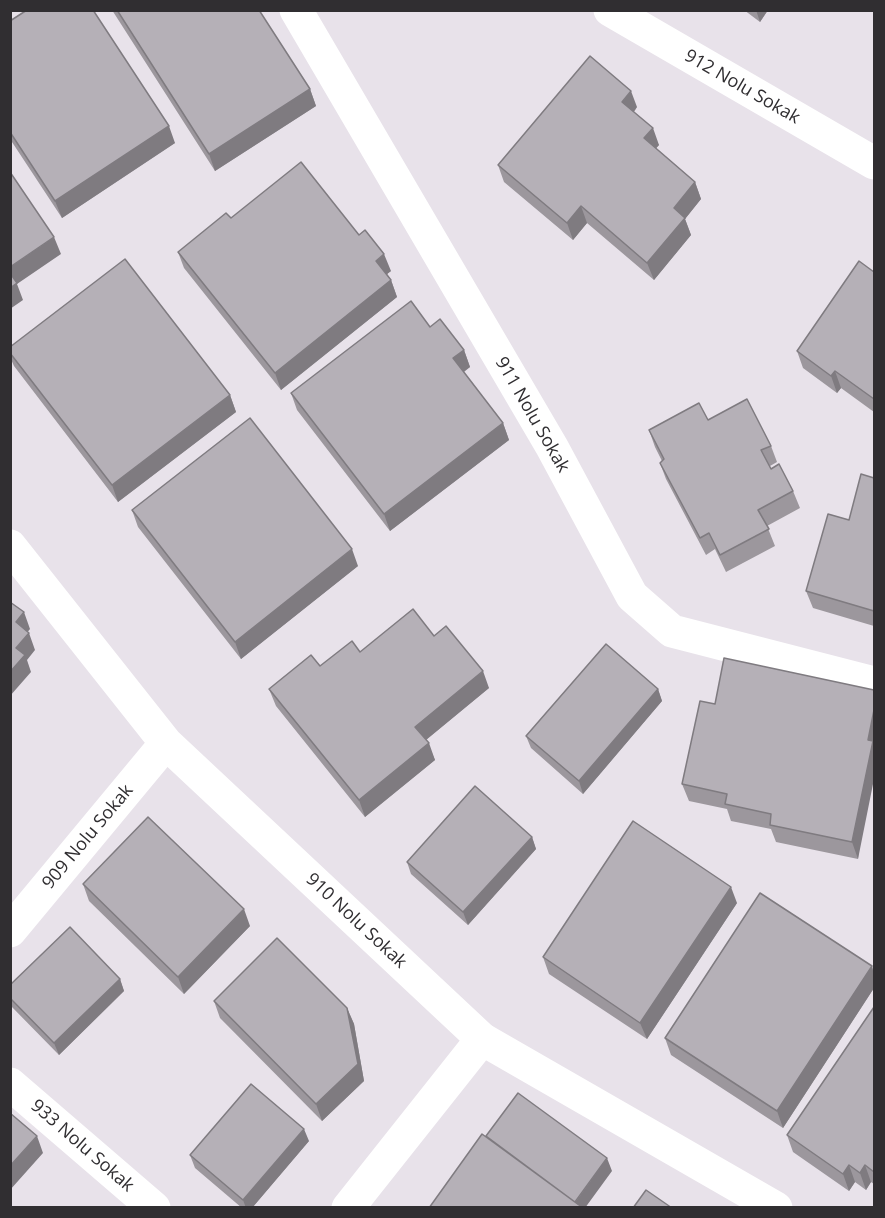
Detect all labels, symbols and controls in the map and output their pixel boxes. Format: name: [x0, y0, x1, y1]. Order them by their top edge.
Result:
street label: 912 Nolu Sokak: [680, 45, 804, 129]
street label: 911 Nolu Sokak: [490, 353, 574, 477]
street label: 909 Nolu Sokak: [38, 780, 138, 894]
street label: 910 Nolu Sokak: [301, 869, 411, 973]
street label: 933 Nolu Sokak: [26, 1095, 138, 1197]

